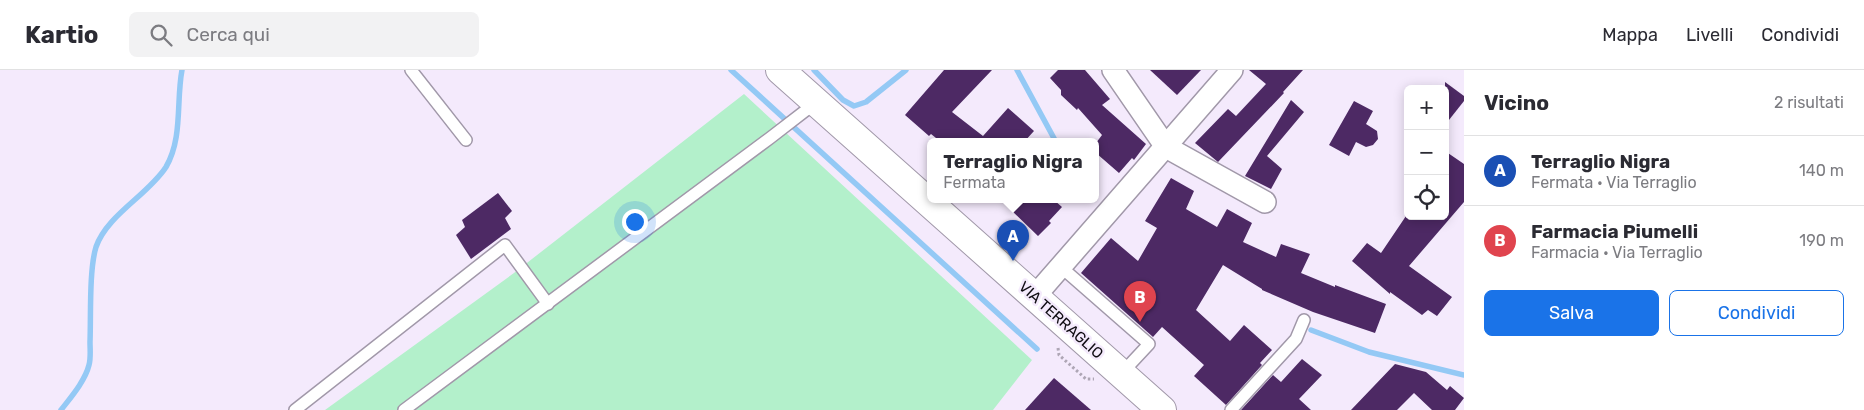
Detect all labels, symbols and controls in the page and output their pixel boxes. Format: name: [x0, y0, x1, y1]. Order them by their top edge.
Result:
search box: [129, 12, 479, 57]
text: Kartio: [25, 21, 99, 49]
icon: search: [147, 21, 175, 49]
text: Cerca qui: [187, 23, 270, 46]
text: Mappa: [1602, 24, 1658, 46]
text: Livelli: [1686, 24, 1733, 46]
text: Condividi: [1761, 24, 1839, 46]
map controls: [1404, 85, 1449, 220]
button: +: [1404, 85, 1449, 130]
text: Vicino: [1484, 90, 1549, 115]
text: 2 risultati: [1774, 93, 1844, 112]
button: −: [1404, 130, 1449, 175]
popup: [927, 138, 1099, 203]
text: Terraglio Nigra: [943, 150, 1083, 173]
text: Terraglio Nigra: [1531, 150, 1670, 173]
text: A: [1494, 161, 1506, 180]
text: 140 m: [1799, 161, 1844, 180]
text: Fermata: [943, 173, 1006, 192]
text: Fermata · Via Terraglio: [1531, 173, 1697, 192]
button: locate: [1404, 175, 1449, 220]
your location: [622, 209, 648, 235]
pin: A: [997, 220, 1029, 261]
text: Farmacia Piumelli: [1531, 220, 1698, 243]
text: B: [1494, 231, 1506, 250]
text: 190 m: [1799, 231, 1844, 250]
text: Farmacia · Via Terraglio: [1531, 243, 1703, 262]
street label: VIA TERRAGLIO: [1015, 277, 1107, 363]
pin: B: [1124, 281, 1156, 322]
button: Salva: [1484, 290, 1659, 336]
button: Condividi: [1669, 290, 1844, 336]

